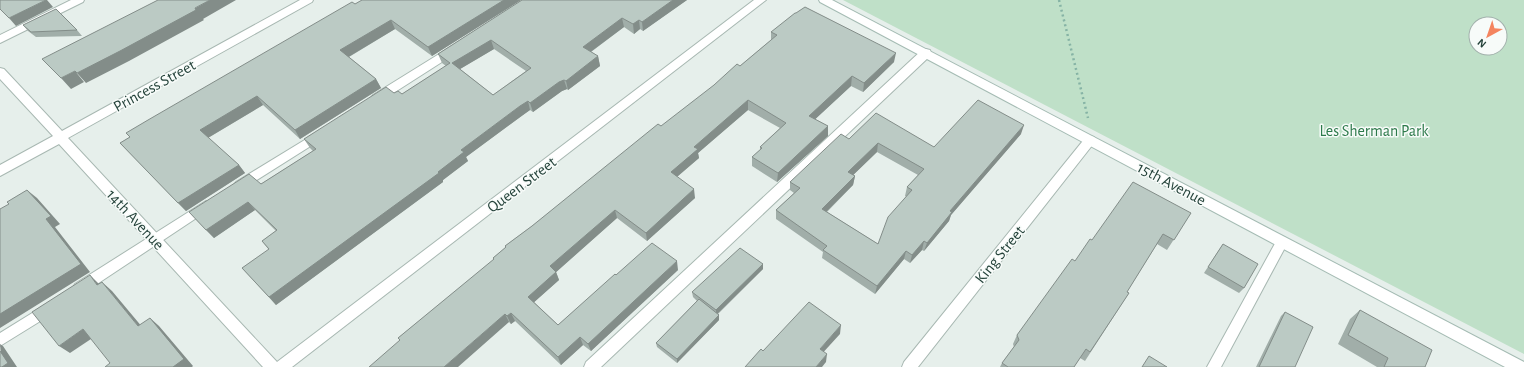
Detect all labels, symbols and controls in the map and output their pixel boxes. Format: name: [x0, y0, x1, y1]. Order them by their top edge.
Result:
north arrow: [1468, 16, 1508, 56]
text: N: [1475, 37, 1488, 50]
street label: Princess Street: [111, 57, 198, 115]
park label: Les Sherman Park: [1319, 123, 1429, 139]
street label: Queen Street: [484, 154, 560, 217]
street label: 15th Avenue: [1135, 159, 1208, 209]
street label: 14th Avenue: [104, 186, 167, 253]
street label: King Street: [972, 223, 1028, 286]

